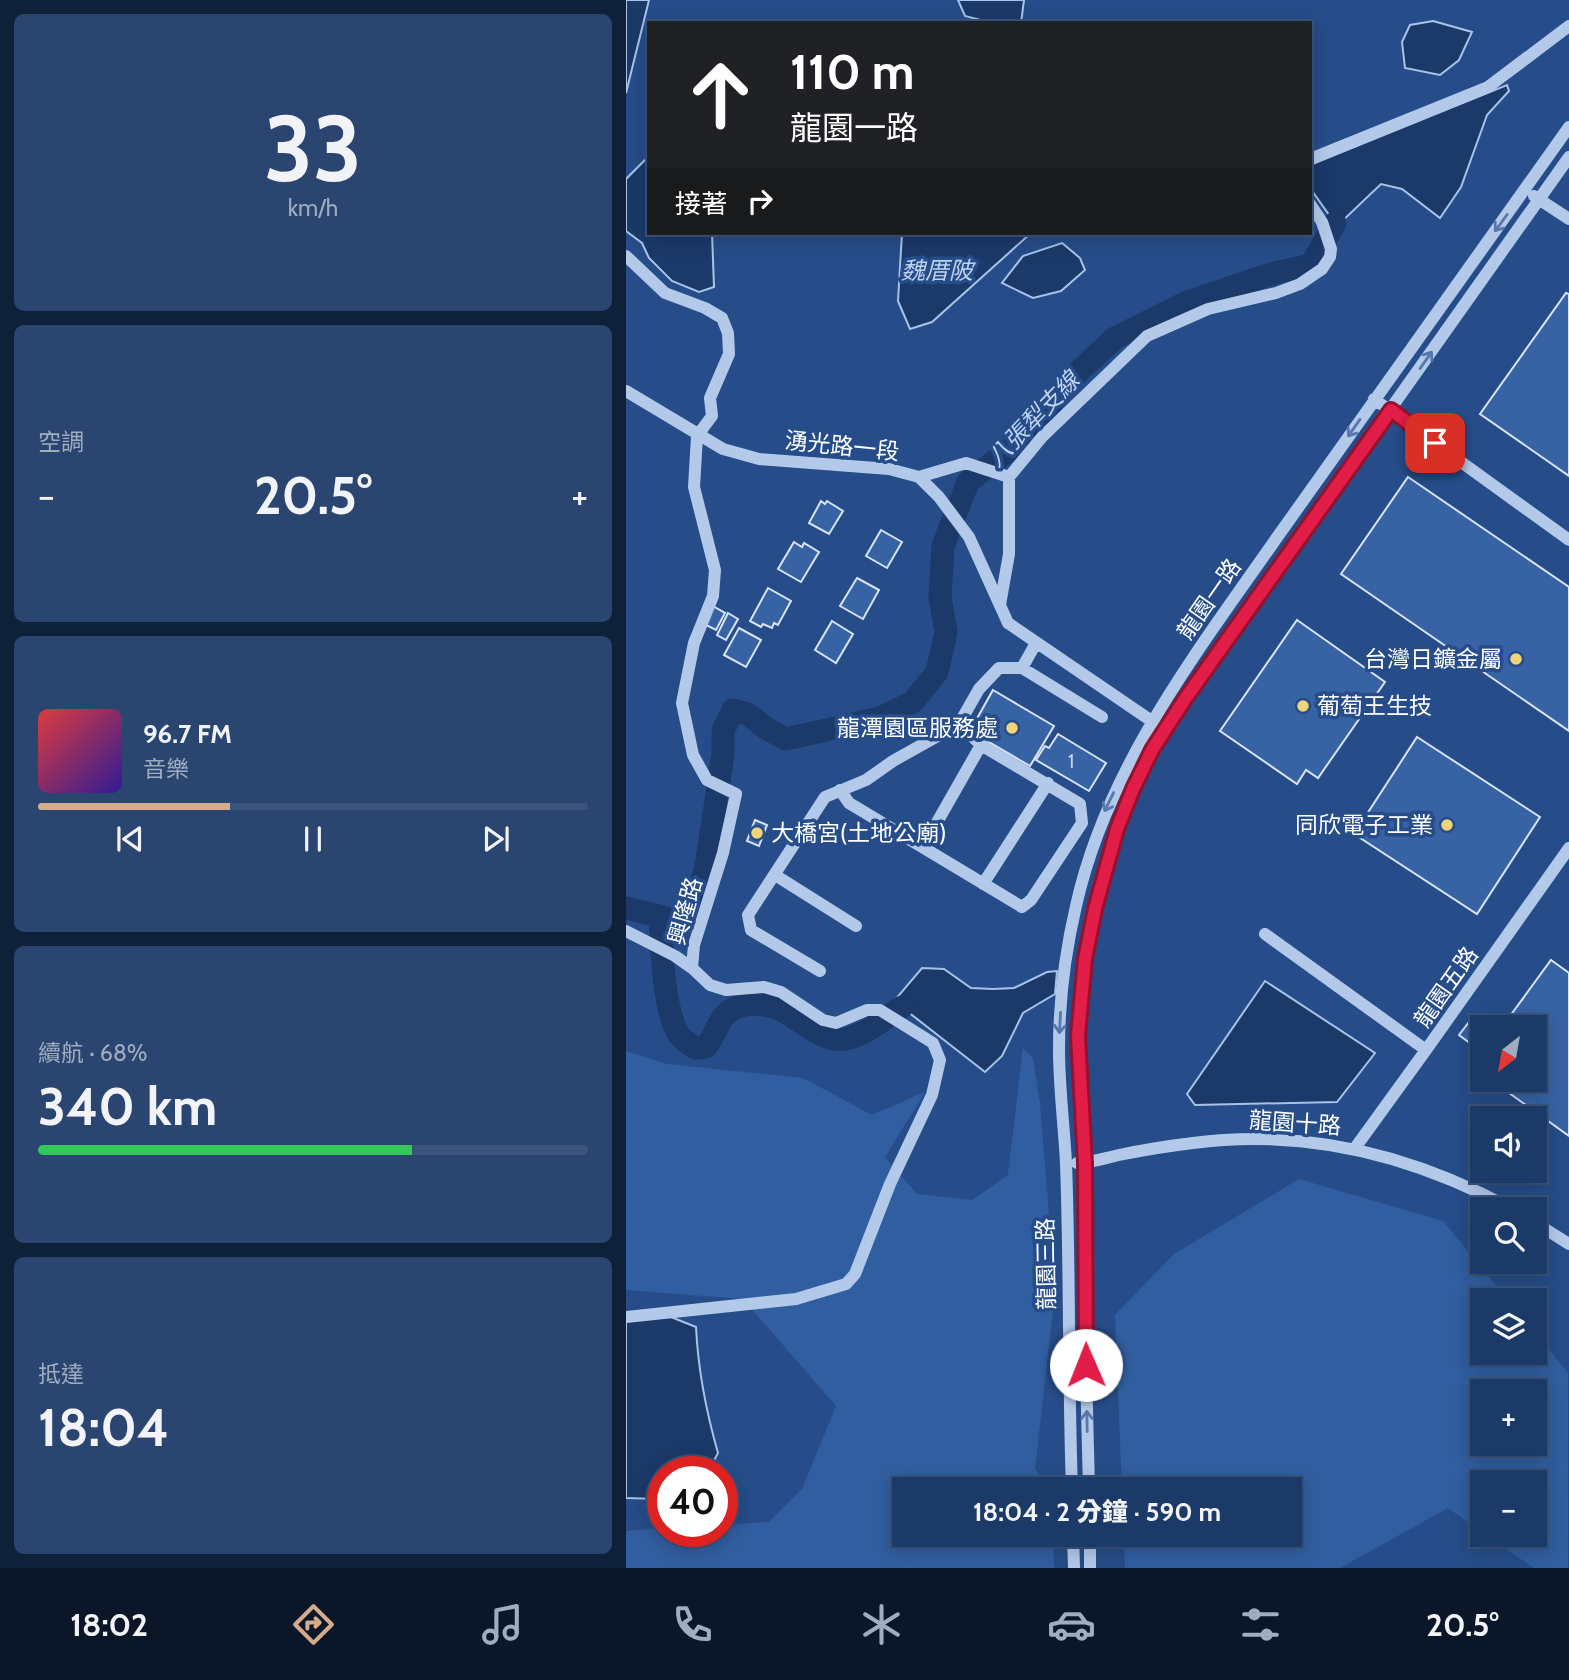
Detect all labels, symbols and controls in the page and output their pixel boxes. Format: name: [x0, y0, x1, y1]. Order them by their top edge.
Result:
text: 110 m: [790, 42, 914, 101]
icon: ahead: [675, 49, 766, 140]
text: 33: [264, 93, 362, 204]
text: 龍園一路: [790, 108, 918, 147]
icon: right: [741, 182, 779, 220]
text: 接著: [675, 188, 727, 220]
text: km/h: [288, 194, 338, 222]
one-way arrow: [1494, 213, 1508, 232]
water label: 魏厝陂: [901, 256, 976, 285]
one-way arrow: [1419, 351, 1433, 370]
water label: 八張犁支線: [981, 364, 1087, 472]
pin: [1405, 413, 1465, 473]
one-way arrow: [1347, 418, 1361, 437]
icon: arrive: [1416, 424, 1454, 462]
street label: 湧光路一段: [783, 426, 901, 466]
text: 空調: [38, 428, 84, 456]
text: 20.5°: [254, 464, 372, 527]
text: −: [38, 472, 55, 519]
text: +: [571, 472, 588, 519]
street label: 龍園一路: [1171, 553, 1247, 645]
place label: 台灣日鑛金屬: [1364, 645, 1502, 673]
marker: 台灣日鑛金屬: [1508, 651, 1524, 667]
place label: 葡萄王生技: [1317, 692, 1432, 720]
marker: 葡萄王生技: [1295, 698, 1311, 714]
place label: 龍潭園區服務處: [837, 714, 998, 742]
text: 96.7 FM: [143, 718, 232, 750]
marker: 龍潭園區服務處: [1004, 720, 1020, 736]
house number: 1: [1068, 750, 1074, 773]
text: 音樂: [143, 755, 189, 783]
one-way arrow: [1102, 791, 1116, 812]
place label: 同欣電子工業: [1295, 811, 1433, 839]
marker: 同欣電子工業: [1439, 817, 1455, 833]
place label: 大橋宮(土地公廟): [771, 819, 946, 847]
icon: previous: [111, 820, 149, 858]
icon: pause: [294, 820, 332, 858]
icon: next: [477, 820, 515, 858]
marker: 大橋宮(土地公廟): [749, 825, 765, 841]
street label: 興隆路: [662, 874, 708, 948]
street label: 龍園五路: [1408, 941, 1484, 1033]
one-way arrow: [1054, 1011, 1067, 1034]
north arrow: [1470, 1015, 1546, 1092]
map controls: [1470, 1015, 1547, 1547]
text: 續航 · 68%: [38, 1039, 148, 1067]
text: 340 km: [38, 1075, 217, 1138]
street label: 龍園十路: [1248, 1106, 1342, 1140]
button: sound: [1470, 1106, 1547, 1183]
button: search: [1470, 1197, 1547, 1274]
street label: 龍園三路: [1031, 1218, 1061, 1310]
button: layers: [1470, 1288, 1547, 1365]
position arrow: [1049, 1328, 1123, 1402]
text: 抵達: [38, 1360, 84, 1388]
button: +: [1470, 1379, 1547, 1456]
text: 18:04: [38, 1396, 169, 1459]
one-way arrow: [1080, 1410, 1094, 1433]
speed limit sign: 40: [647, 1456, 738, 1547]
button: −: [1470, 1470, 1547, 1547]
text: 18:04 · 2 分鐘 · 590 m: [973, 1496, 1221, 1528]
icon: directions: [289, 1600, 338, 1649]
icon: music: [478, 1600, 527, 1649]
icon: phone: [668, 1600, 717, 1649]
icon: climate: [857, 1600, 906, 1649]
icon: car: [1047, 1600, 1096, 1649]
icon: filters: [1236, 1600, 1285, 1649]
text: 18:02: [70, 1605, 148, 1644]
text: 20.5°: [1426, 1605, 1499, 1644]

